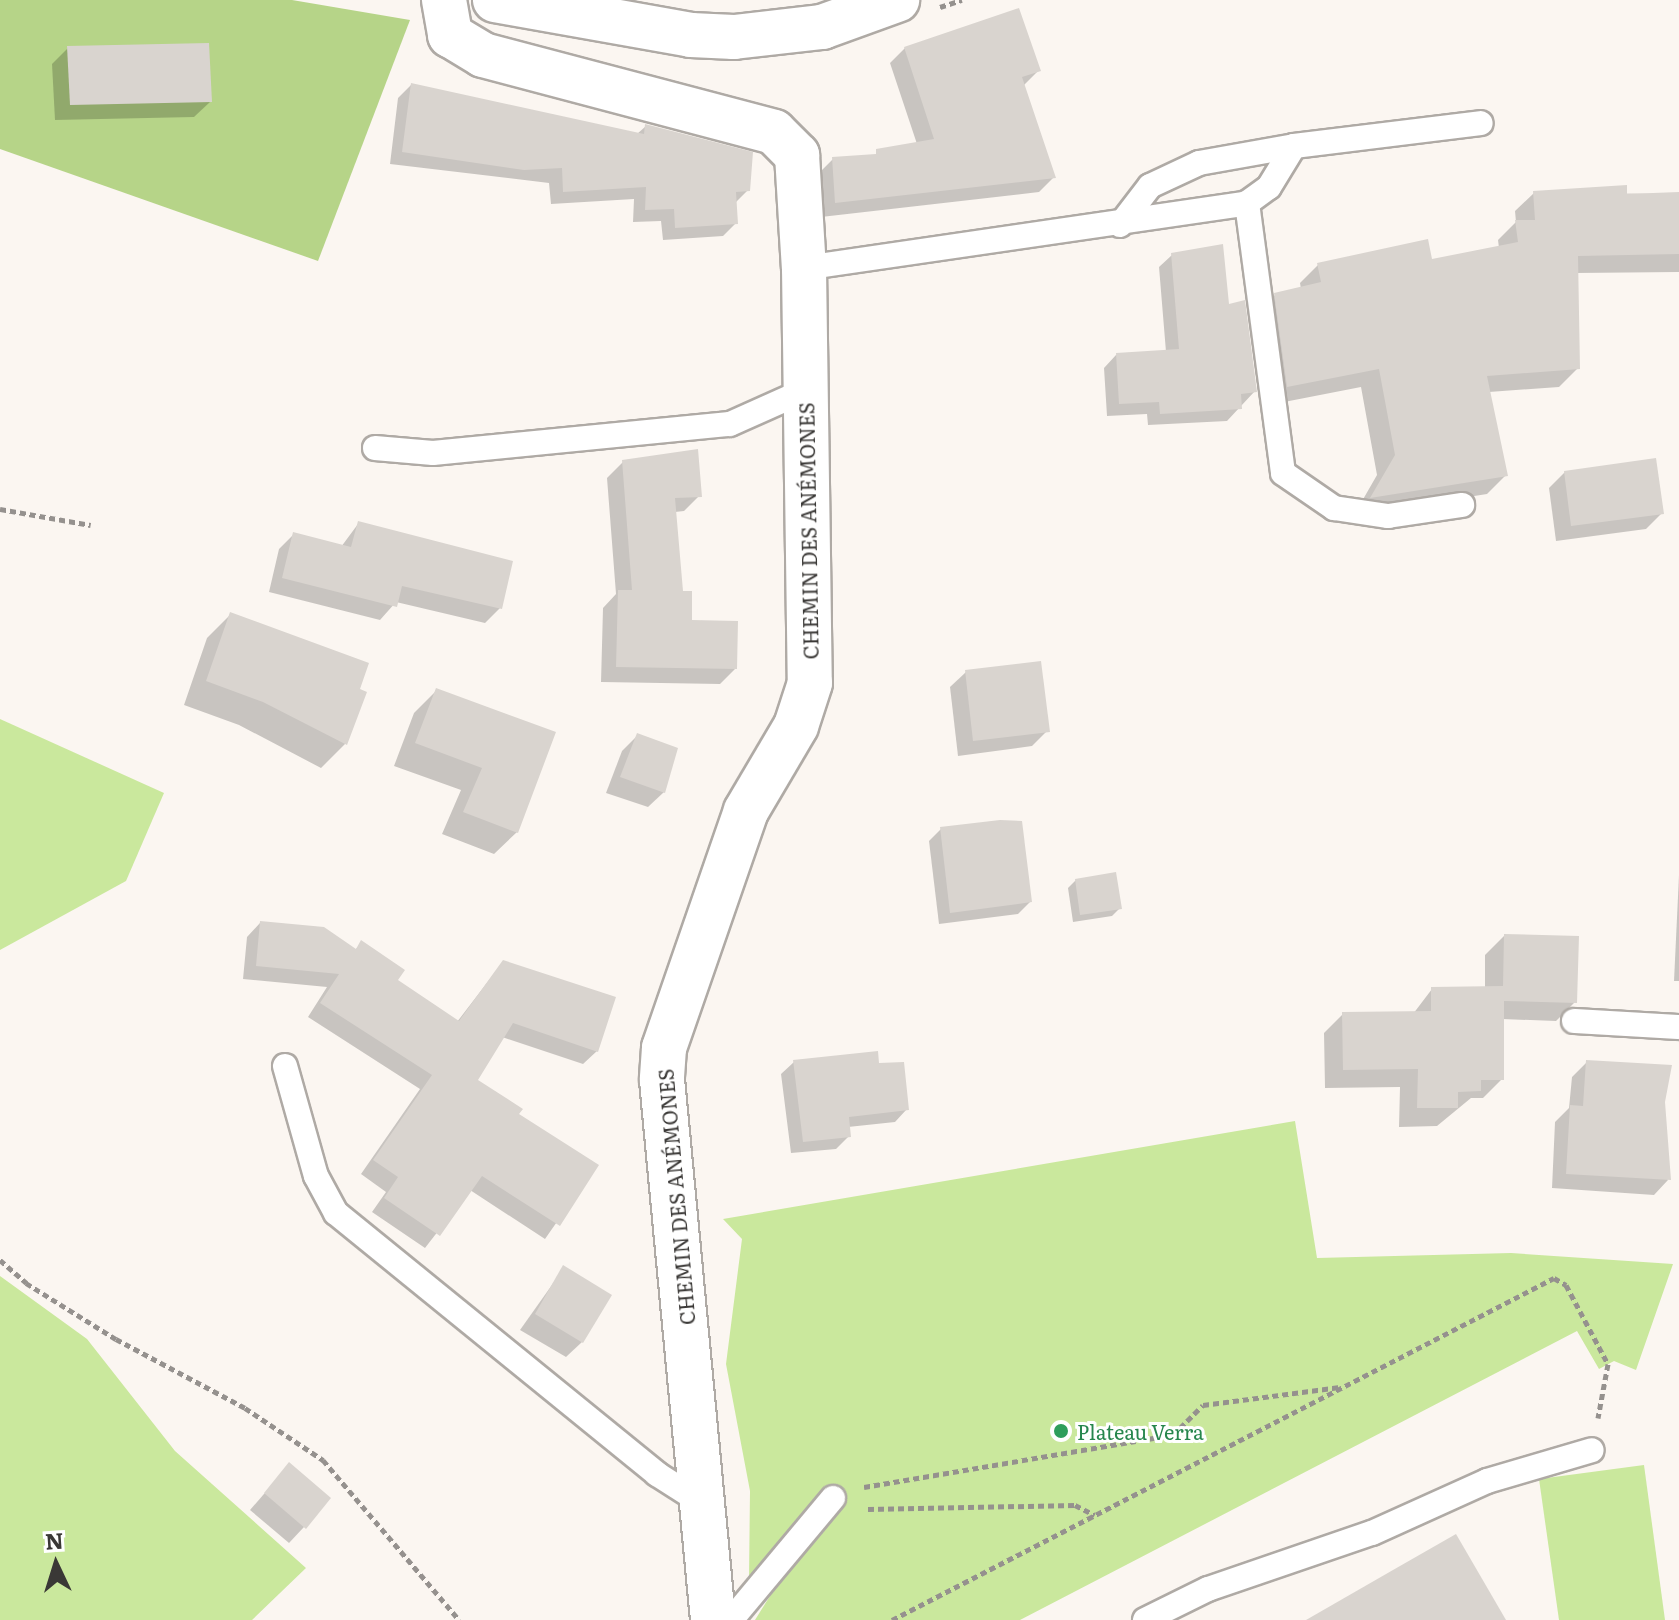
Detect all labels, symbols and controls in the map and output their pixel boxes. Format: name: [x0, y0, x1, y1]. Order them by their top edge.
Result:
street label: CHEMIN DES ANÉMONES: [794, 402, 822, 660]
street label: CHEMIN DES ANÉMONES: [653, 1068, 699, 1326]
place label: Plateau Verra: [1077, 1419, 1204, 1443]
marker: Plateau Verra: [1052, 1422, 1070, 1440]
text: N: [44, 1522, 65, 1557]
north arrow: [16, 1524, 96, 1604]

